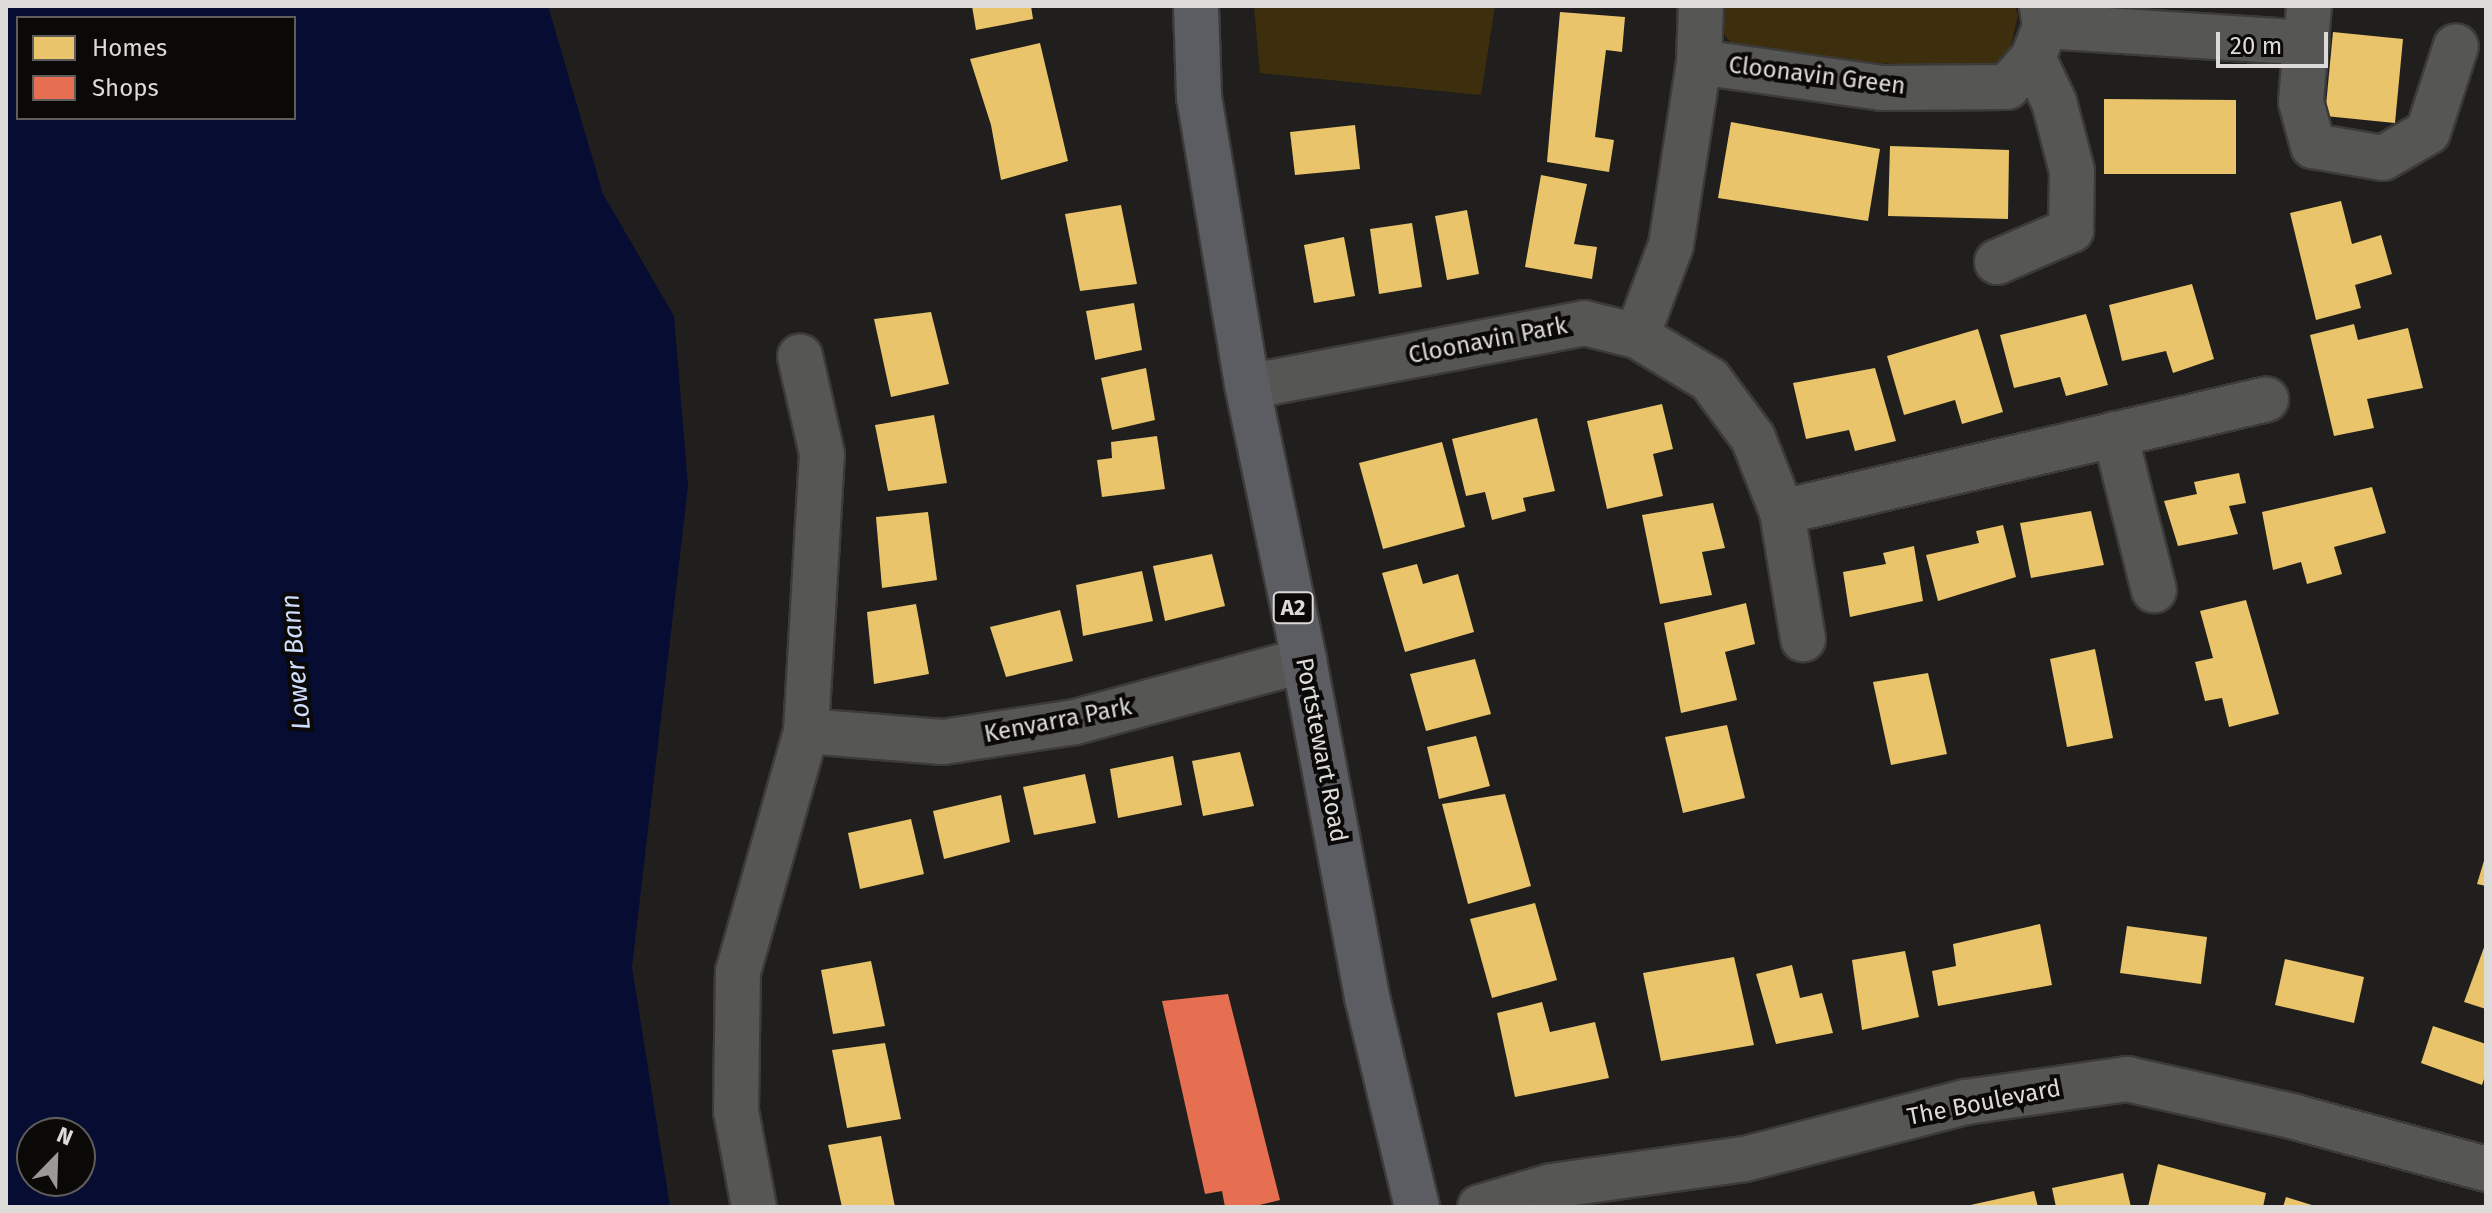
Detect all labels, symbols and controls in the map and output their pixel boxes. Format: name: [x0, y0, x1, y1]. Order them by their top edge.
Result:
legend: [16, 16, 296, 120]
scale bar: [2220, 16, 2332, 66]
text: 20 m: [2230, 32, 2282, 60]
text: Homes: [92, 34, 167, 62]
street label: Cloonavin Green: [1727, 51, 1907, 101]
text: Shops: [92, 74, 159, 102]
street label: Cloonavin Park: [1406, 311, 1570, 371]
road number: A2: [1271, 590, 1315, 626]
water label: Lower Bann: [275, 593, 317, 731]
street label: Portstewart Road: [1289, 655, 1353, 845]
street label: Kenvarra Park: [982, 693, 1134, 749]
street label: The Boulevard: [1905, 1074, 2063, 1132]
north arrow: [16, 1117, 96, 1197]
text: N: [53, 1121, 77, 1152]

